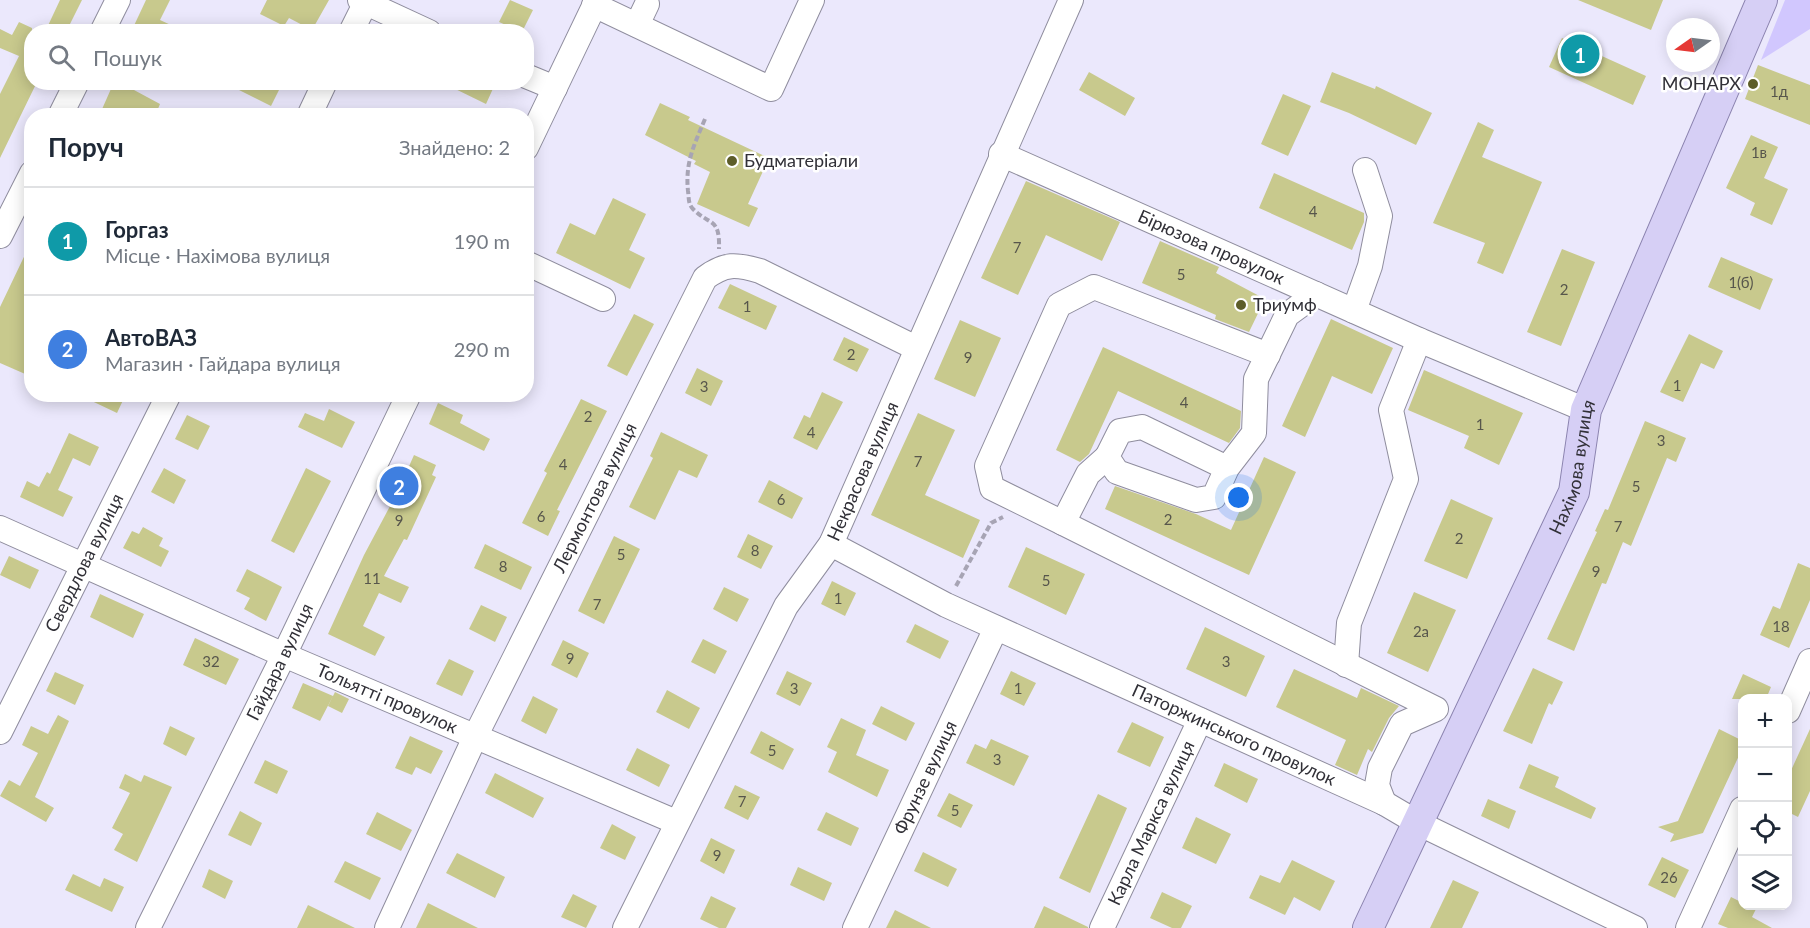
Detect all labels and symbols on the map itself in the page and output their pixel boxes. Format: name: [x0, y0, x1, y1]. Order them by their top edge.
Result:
north arrow: [1666, 18, 1720, 72]
pin: 1: [1560, 32, 1600, 76]
place label: МОНАРХ: [1662, 72, 1741, 94]
marker: МОНАРХ: [1746, 77, 1760, 91]
house number: 1д: [1770, 82, 1788, 100]
house number: 1в: [1751, 143, 1767, 161]
place label: Будматеріали: [744, 149, 858, 171]
marker: Будматеріали: [725, 154, 739, 168]
house number: 4: [1309, 202, 1318, 220]
street label: Бірюзова провулок: [1135, 204, 1289, 289]
house number: 7: [1013, 238, 1022, 256]
house number: 5: [1177, 265, 1185, 283]
house number: 1(б): [1728, 273, 1754, 291]
house number: 2: [1560, 280, 1568, 298]
place label: Триумф: [1253, 293, 1317, 315]
house number: 1: [743, 297, 751, 315]
marker: Триумф: [1234, 298, 1248, 312]
house number: 2: [847, 345, 855, 363]
house number: 9: [964, 348, 972, 366]
house number: 1: [1673, 376, 1681, 394]
house number: 3: [700, 377, 708, 395]
house number: 4: [1180, 393, 1189, 411]
street label: Нахімова вулиця: [1544, 396, 1599, 538]
street label: Некрасова вулиця: [822, 398, 903, 544]
house number: 2: [584, 407, 592, 425]
house number: 1: [1476, 415, 1484, 433]
street label: Лермонтова вулиця: [547, 419, 641, 577]
house number: 4: [807, 423, 816, 441]
house number: 3: [1657, 431, 1665, 449]
house number: 7: [914, 452, 923, 470]
house number: 4: [559, 455, 568, 473]
pin: 2: [380, 464, 418, 508]
house number: 5: [1632, 477, 1640, 495]
your location: [1224, 483, 1253, 512]
street label: Свердлова вулиця: [40, 489, 128, 636]
house number: 6: [777, 490, 786, 508]
house number: 6: [537, 507, 546, 525]
house number: 2: [1164, 510, 1172, 528]
house number: 9: [395, 511, 403, 529]
house number: 7: [1614, 517, 1623, 535]
house number: 2: [1455, 529, 1463, 547]
house number: 8: [751, 541, 759, 559]
house number: 5: [617, 545, 625, 563]
house number: 8: [499, 557, 507, 575]
house number: 9: [1592, 562, 1600, 580]
house number: 11: [363, 569, 381, 587]
house number: 5: [1042, 571, 1050, 589]
house number: 1: [834, 589, 842, 607]
house number: 7: [593, 595, 602, 613]
street label: Гайдара вулиця: [241, 599, 317, 724]
house number: 18: [1772, 617, 1790, 635]
house number: 2а: [1413, 622, 1429, 640]
house number: 9: [566, 649, 574, 667]
house number: 32: [202, 652, 220, 670]
house number: 3: [1222, 652, 1230, 670]
street label: Тольятті провулок: [313, 658, 462, 738]
house number: 3: [790, 679, 798, 697]
house number: 1: [1014, 679, 1022, 697]
street label: Паторжинського провулок: [1129, 679, 1340, 790]
street label: Фрунзе вулиця: [889, 717, 961, 838]
street label: Карла Маркса вулиця: [1102, 737, 1199, 908]
house number: 5: [768, 741, 776, 759]
house number: 3: [993, 750, 1001, 768]
house number: 7: [738, 792, 747, 810]
house number: 5: [951, 801, 959, 819]
house number: 9: [713, 846, 721, 864]
house number: 26: [1660, 868, 1678, 886]

